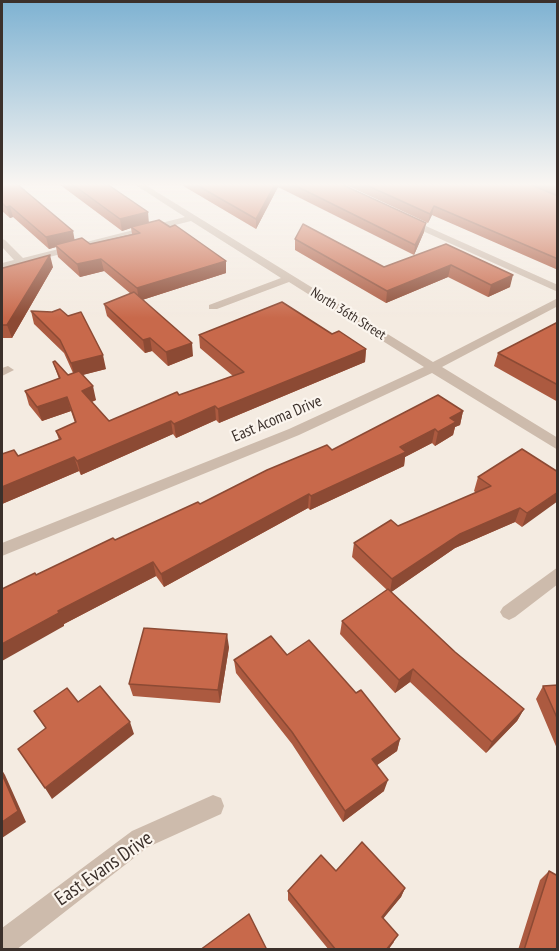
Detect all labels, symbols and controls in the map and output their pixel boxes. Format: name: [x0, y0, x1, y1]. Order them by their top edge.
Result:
street label: North 36th Street: [307, 284, 389, 344]
street label: East Acoma Drive: [229, 392, 325, 446]
street label: East Evans Drive: [51, 827, 157, 911]

